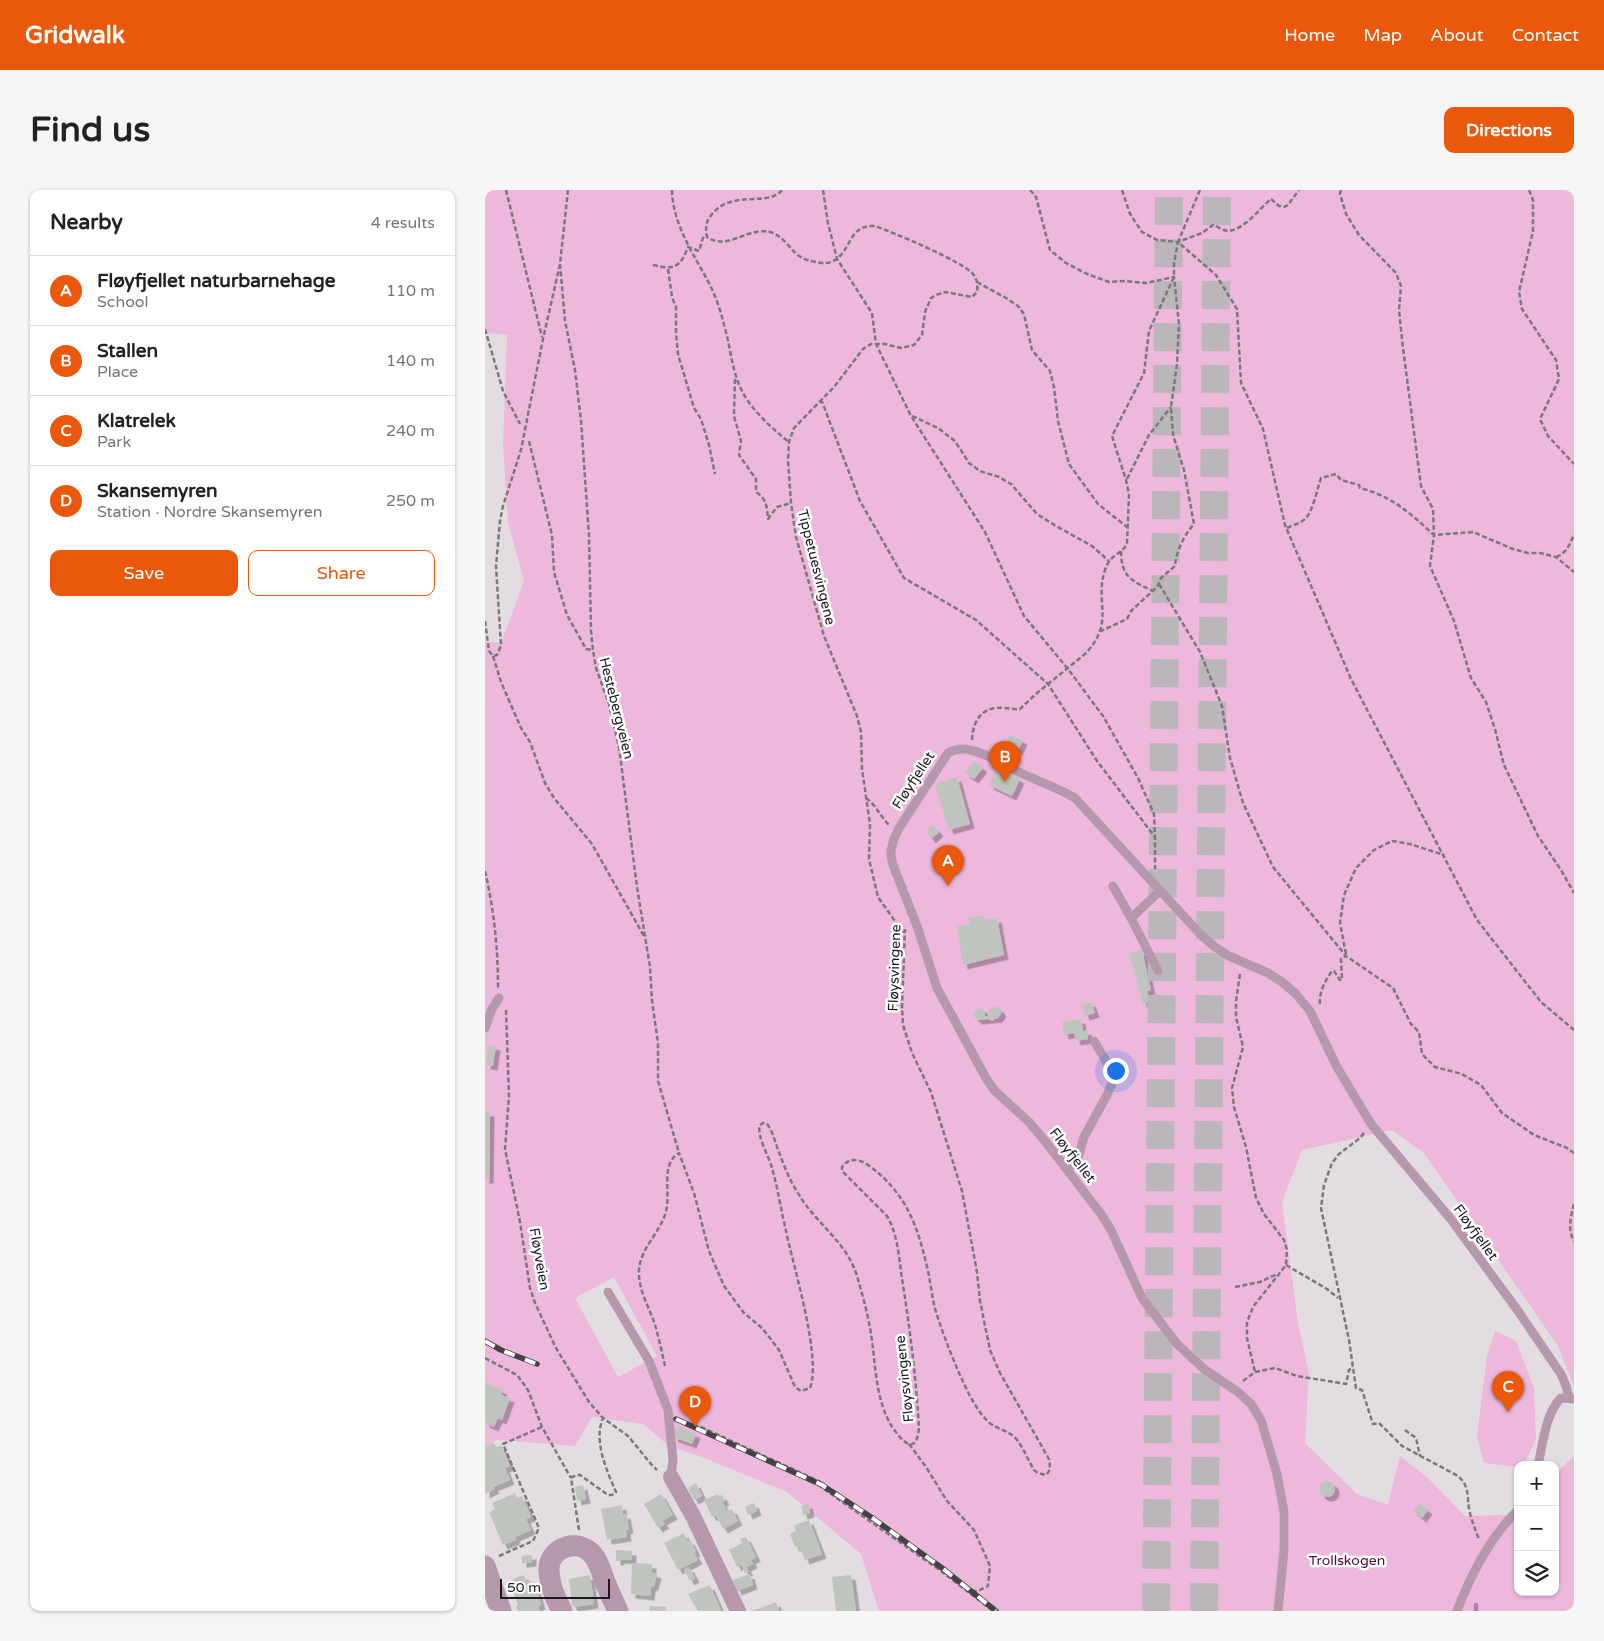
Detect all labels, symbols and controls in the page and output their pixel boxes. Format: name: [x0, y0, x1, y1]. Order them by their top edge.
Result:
text: Gridwalk: [25, 21, 125, 50]
text: Home: [1284, 24, 1335, 46]
text: Map: [1363, 24, 1402, 46]
text: About: [1430, 24, 1484, 46]
text: Contact: [1512, 24, 1579, 46]
button: Directions: [1444, 107, 1574, 153]
text: Find us: [30, 109, 150, 151]
text: Nearby: [50, 210, 123, 235]
text: 4 results: [371, 213, 435, 233]
text: Fløyfjellet naturbarnehage: [97, 270, 335, 292]
text: A: [60, 281, 72, 301]
text: 110 m: [386, 281, 435, 301]
text: School: [97, 292, 149, 312]
text: Stallen: [97, 340, 158, 362]
text: B: [60, 351, 72, 371]
text: 140 m: [386, 351, 435, 371]
text: Place: [97, 362, 138, 382]
text: Klatrelek: [97, 410, 176, 432]
text: C: [60, 421, 72, 441]
text: 240 m: [386, 421, 435, 441]
text: Park: [97, 432, 131, 452]
text: Skansemyren: [97, 480, 218, 502]
text: D: [60, 491, 72, 511]
text: 250 m: [386, 491, 435, 511]
text: Station · Nordre Skansemyren: [97, 502, 323, 522]
street label: Tippetuesvingene: [794, 508, 839, 627]
button: Save: [50, 550, 238, 596]
button: Share: [248, 550, 435, 596]
street label: Hestebergveien: [596, 656, 637, 761]
pin: B: [989, 741, 1021, 782]
street label: Fløyfjellet: [889, 748, 939, 812]
pin: A: [932, 845, 964, 886]
street label: Fløysvingene: [884, 924, 905, 1012]
your location: [1103, 1058, 1129, 1084]
street label: Fløyfjellet: [1046, 1124, 1100, 1187]
street label: Fløyfjellet: [1450, 1201, 1502, 1264]
street label: Fløyveien: [526, 1227, 553, 1292]
street label: Fløysvingene: [891, 1335, 918, 1423]
pin: C: [1492, 1371, 1524, 1412]
pin: D: [679, 1386, 711, 1427]
map controls: [1514, 1461, 1559, 1596]
button: +: [1514, 1461, 1559, 1506]
button: −: [1514, 1506, 1559, 1551]
button: layers: [1514, 1551, 1559, 1596]
park label: Trollskogen: [1309, 1552, 1385, 1569]
scale bar: [500, 1576, 610, 1599]
text: 50 m: [507, 1579, 541, 1596]

